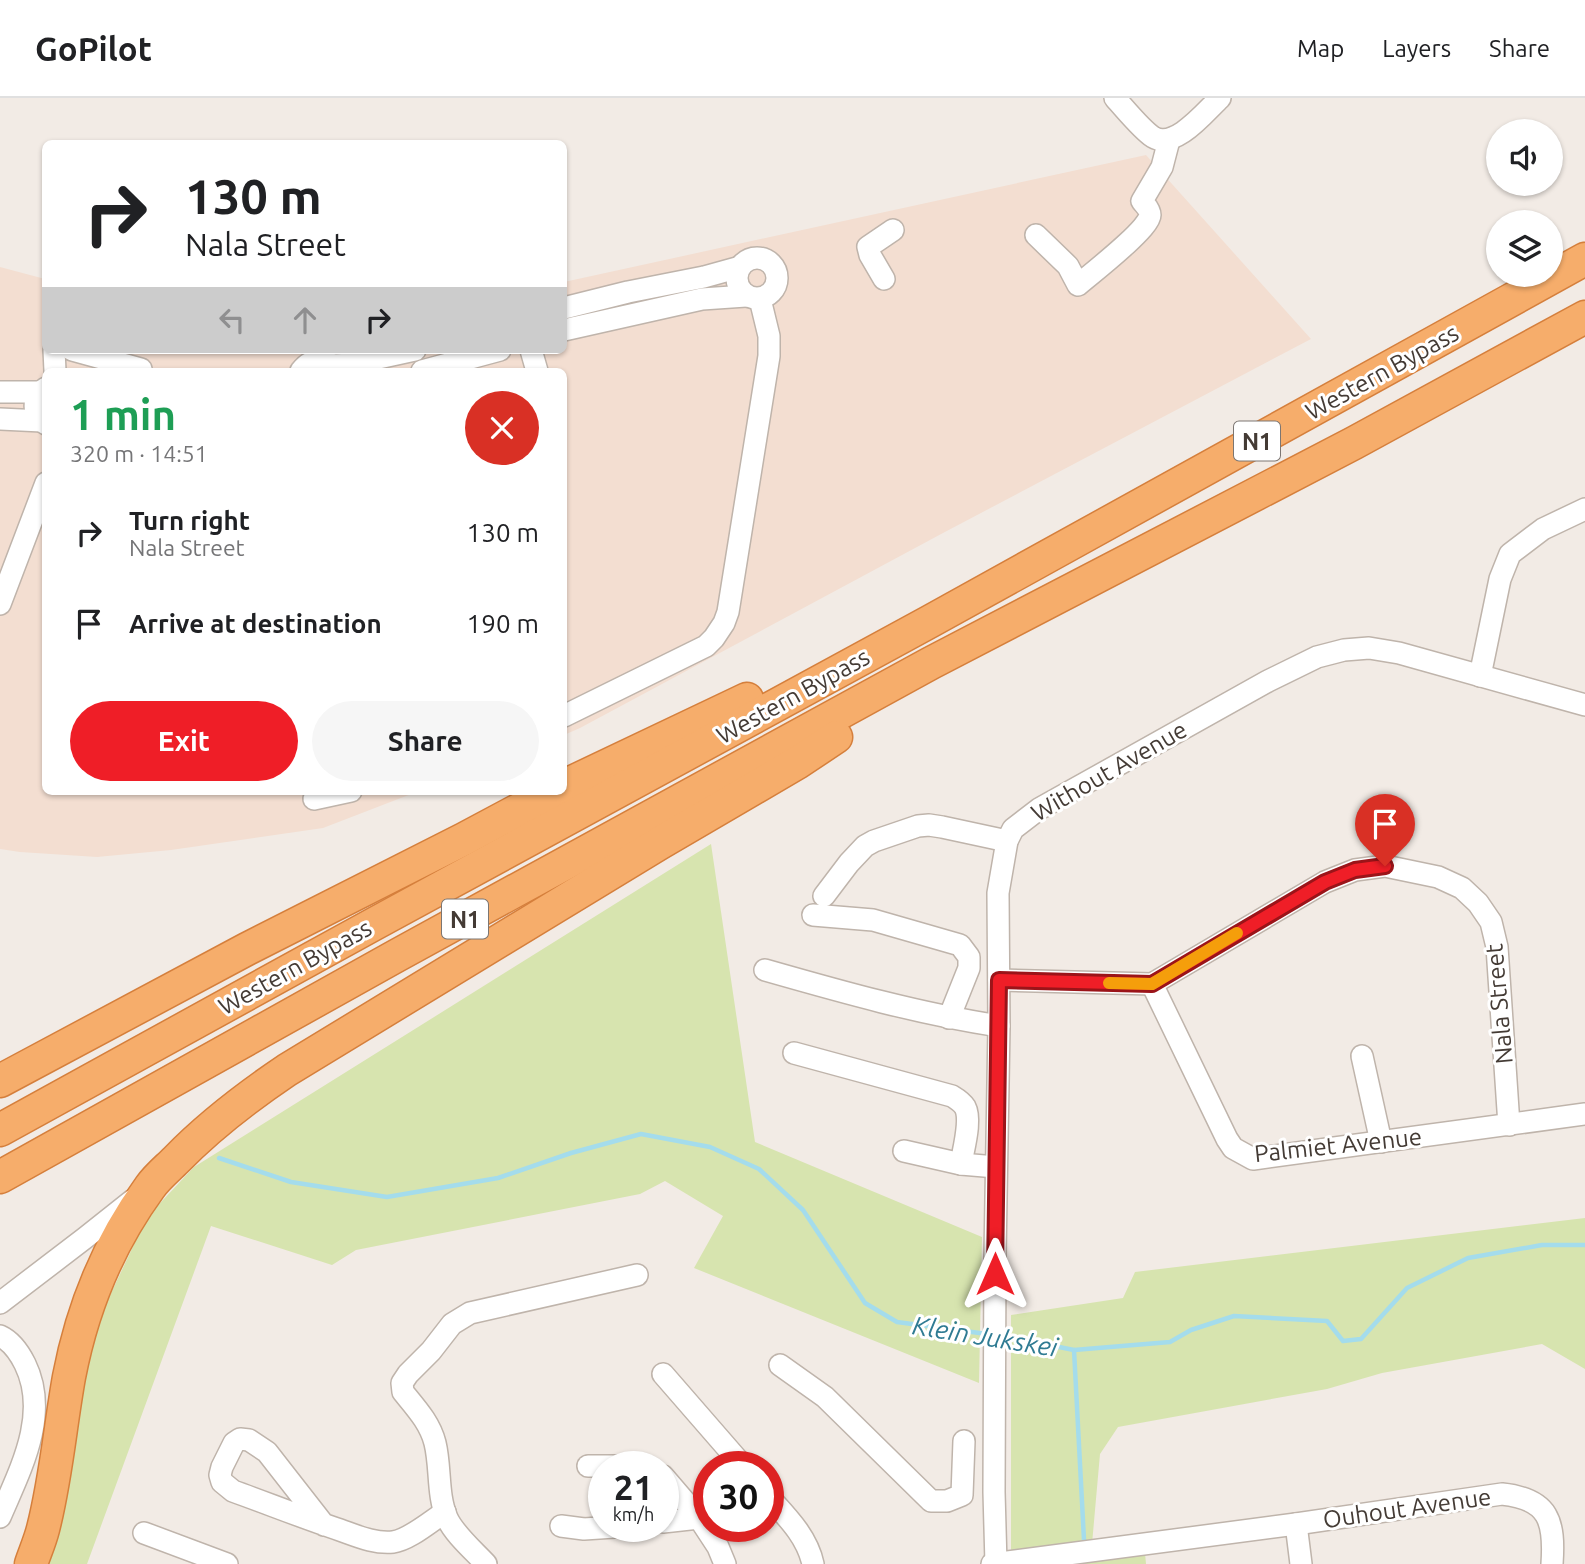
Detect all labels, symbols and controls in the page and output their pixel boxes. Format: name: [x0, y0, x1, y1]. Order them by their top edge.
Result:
text: GoPilot: [35, 30, 152, 67]
text: Map: [1297, 35, 1344, 62]
text: Layers: [1382, 35, 1451, 62]
text: Share: [1489, 35, 1550, 62]
map controls: [1486, 119, 1563, 287]
button: sound: [1486, 119, 1563, 196]
icon: right: [70, 168, 161, 259]
text: 130 m: [185, 168, 322, 223]
button: layers: [1486, 210, 1563, 287]
text: Nala Street: [185, 226, 346, 262]
icon: left: [213, 301, 251, 339]
icon: ahead: [286, 301, 324, 339]
icon: right: [359, 301, 397, 339]
street label: Western Bypass: [1301, 319, 1463, 425]
text: 1 min: [70, 391, 176, 438]
button: close: [465, 391, 539, 465]
road number: N1: [1234, 422, 1280, 460]
text: 320 m · 14:51: [70, 441, 208, 466]
text: Turn right: [129, 506, 250, 535]
icon: right: [70, 514, 108, 552]
text: 130 m: [467, 518, 539, 547]
text: Nala Street: [129, 535, 245, 560]
icon: arrive: [70, 605, 108, 643]
text: Arrive at destination: [129, 609, 382, 638]
text: 190 m: [467, 609, 539, 638]
street label: Western Bypass: [712, 643, 874, 749]
button: Exit: [70, 701, 298, 781]
button: Share: [312, 701, 539, 781]
street label: Without Avenue: [1026, 716, 1192, 826]
pin: [1355, 794, 1415, 866]
icon: arrive: [1366, 805, 1404, 843]
road number: N1: [442, 900, 488, 939]
street label: Western Bypass: [214, 914, 376, 1020]
street label: Nala Street: [1480, 942, 1518, 1065]
street label: Palmiet Avenue: [1253, 1123, 1423, 1167]
position arrow: [958, 1237, 1032, 1311]
water label: Klein Jukskei: [910, 1310, 1061, 1362]
speed limit sign: 30: [693, 1451, 784, 1542]
text: 21: [614, 1467, 653, 1507]
street label: Ouhout Avenue: [1321, 1483, 1493, 1533]
text: km/h: [613, 1504, 654, 1524]

